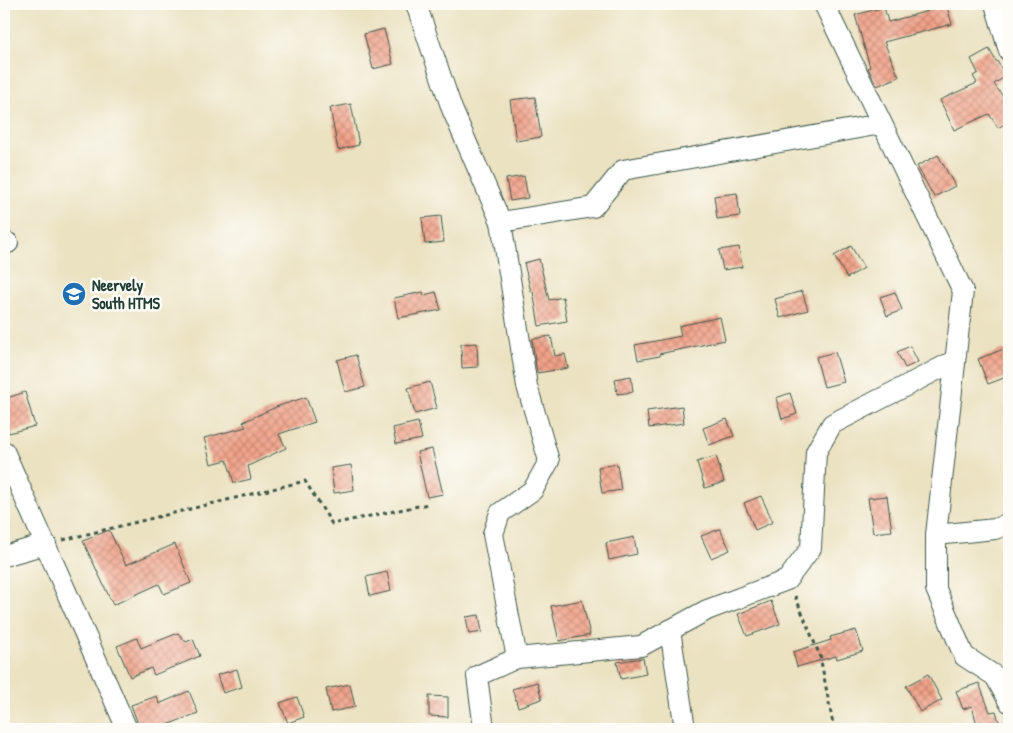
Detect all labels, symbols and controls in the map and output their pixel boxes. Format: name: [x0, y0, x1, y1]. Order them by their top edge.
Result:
place label: Neervely South HTMS: [92, 274, 161, 314]
school or university icon: Neervely South HTMS: [61, 281, 87, 307]

